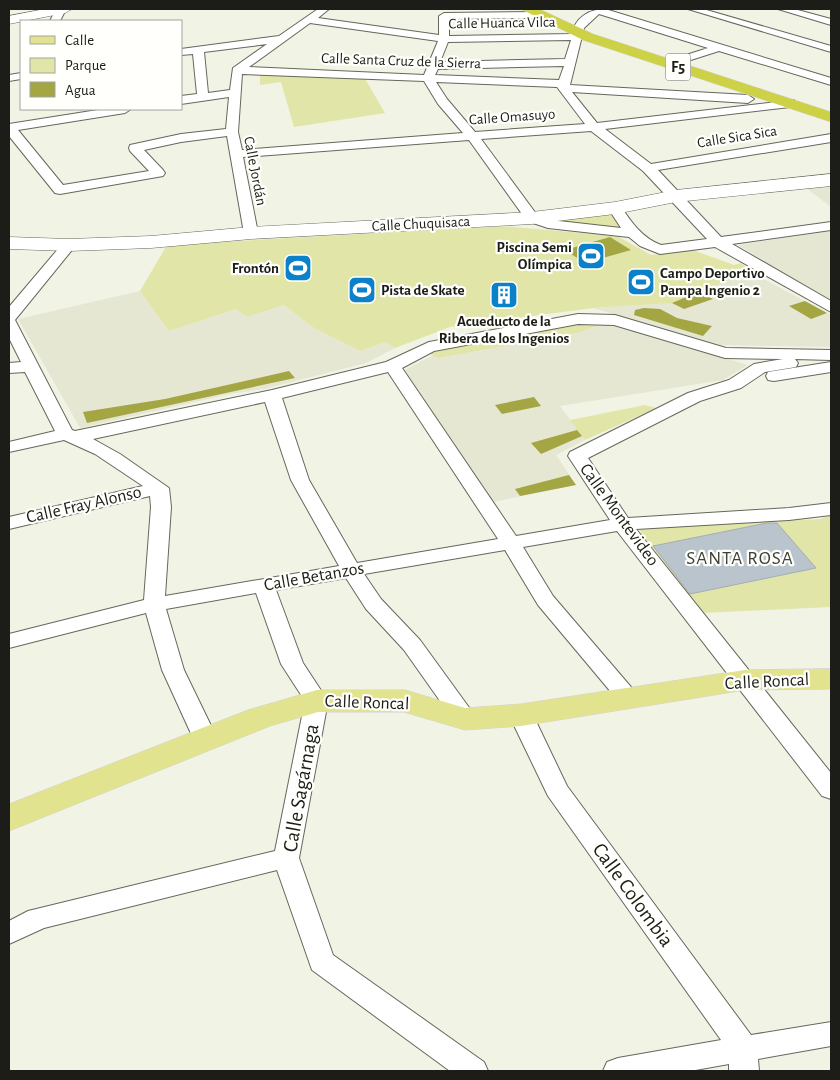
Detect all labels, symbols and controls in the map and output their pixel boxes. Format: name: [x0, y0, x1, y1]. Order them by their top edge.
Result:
street label: Calle Huanca Vilca: [448, 15, 556, 31]
legend: [20, 20, 182, 110]
text: Calle: [65, 33, 94, 48]
street label: Calle Santa Cruz de la Sierra: [321, 51, 481, 71]
road number: F5: [666, 54, 690, 80]
text: Parque: [65, 58, 106, 73]
text: Agua: [65, 83, 96, 98]
street label: Calle Omasuyo: [468, 106, 556, 128]
street label: Calle Sica Sica: [696, 123, 778, 151]
street label: Calle Jordán: [241, 135, 269, 207]
street label: Calle Chuquisaca: [371, 214, 471, 234]
place label: Piscina Semi Olímpica: [497, 240, 572, 272]
sports icon: Piscina Semi Olímpica: [576, 241, 606, 271]
sports icon: Frontón: [283, 253, 313, 283]
place label: Frontón: [232, 261, 279, 276]
place label: Campo Deportivo Pampa Ingenio 2: [660, 266, 765, 298]
sports icon: Campo Deportivo Pampa Ingenio 2: [626, 267, 656, 297]
sports icon: Pista de Skate: [347, 275, 377, 305]
building icon: Acueducto de la Ribera de los Ingenios: [489, 280, 519, 310]
place label: Pista de Skate: [381, 283, 465, 298]
place label: Acueducto de la Ribera de los Ingenios: [439, 314, 570, 346]
street label: Calle Montevideo: [576, 460, 662, 570]
street label: Calle Fray Alonso: [25, 483, 143, 527]
district label: SANTA ROSA: [686, 549, 794, 568]
street label: Calle Betanzos: [262, 559, 366, 595]
street label: Calle Roncal: [724, 671, 810, 693]
street label: Calle Roncal: [324, 693, 410, 713]
street label: Calle Sagárnaga: [279, 722, 323, 854]
street label: Calle Colombia: [588, 839, 678, 951]

